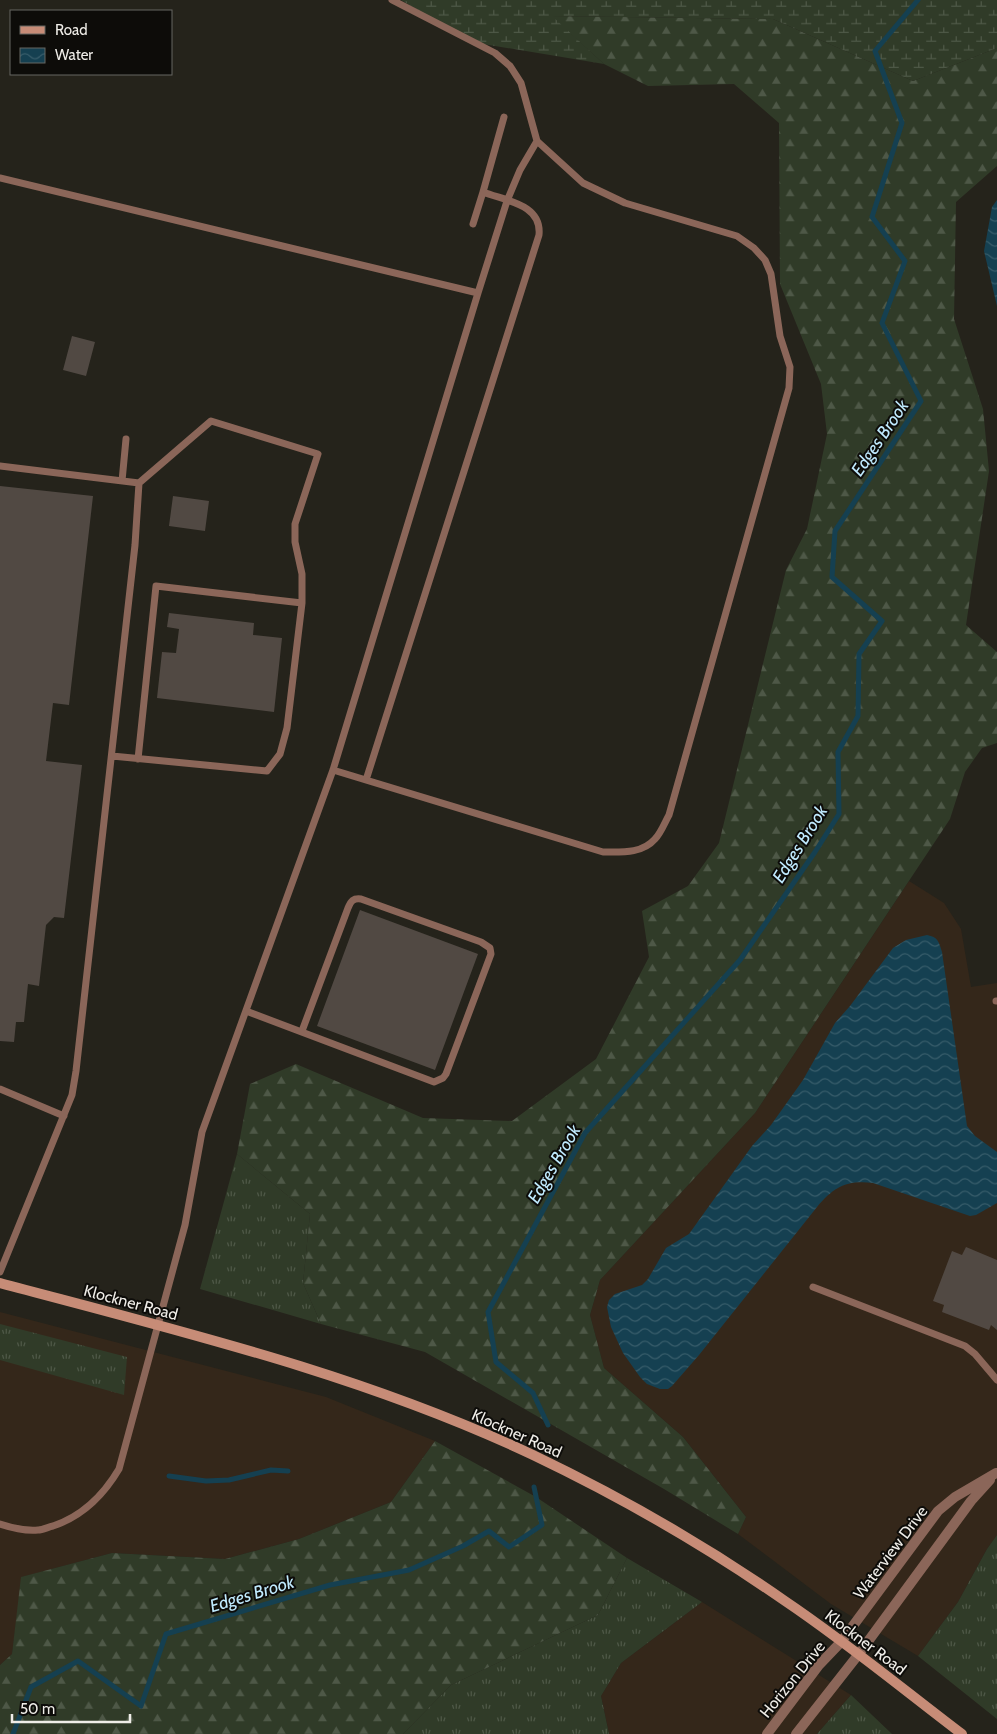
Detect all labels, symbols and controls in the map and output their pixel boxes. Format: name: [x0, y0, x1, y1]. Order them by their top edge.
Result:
legend: [10, 10, 172, 75]
text: Road: [55, 21, 88, 39]
text: Water: [55, 46, 93, 64]
water label: Edges Brook: [846, 395, 914, 480]
water label: Edges Brook: [768, 800, 833, 887]
water label: Edges Brook: [523, 1120, 586, 1207]
street label: Klockner Road: [82, 1281, 180, 1324]
street label: Klockner Road: [469, 1405, 565, 1462]
street label: Waterview Drive: [849, 1502, 931, 1602]
water label: Edges Brook: [207, 1570, 298, 1617]
street label: Klockner Road: [821, 1606, 910, 1679]
street label: Horizon Drive: [756, 1637, 829, 1721]
scale bar: [12, 1692, 130, 1724]
text: 50 m: [20, 1700, 55, 1718]

